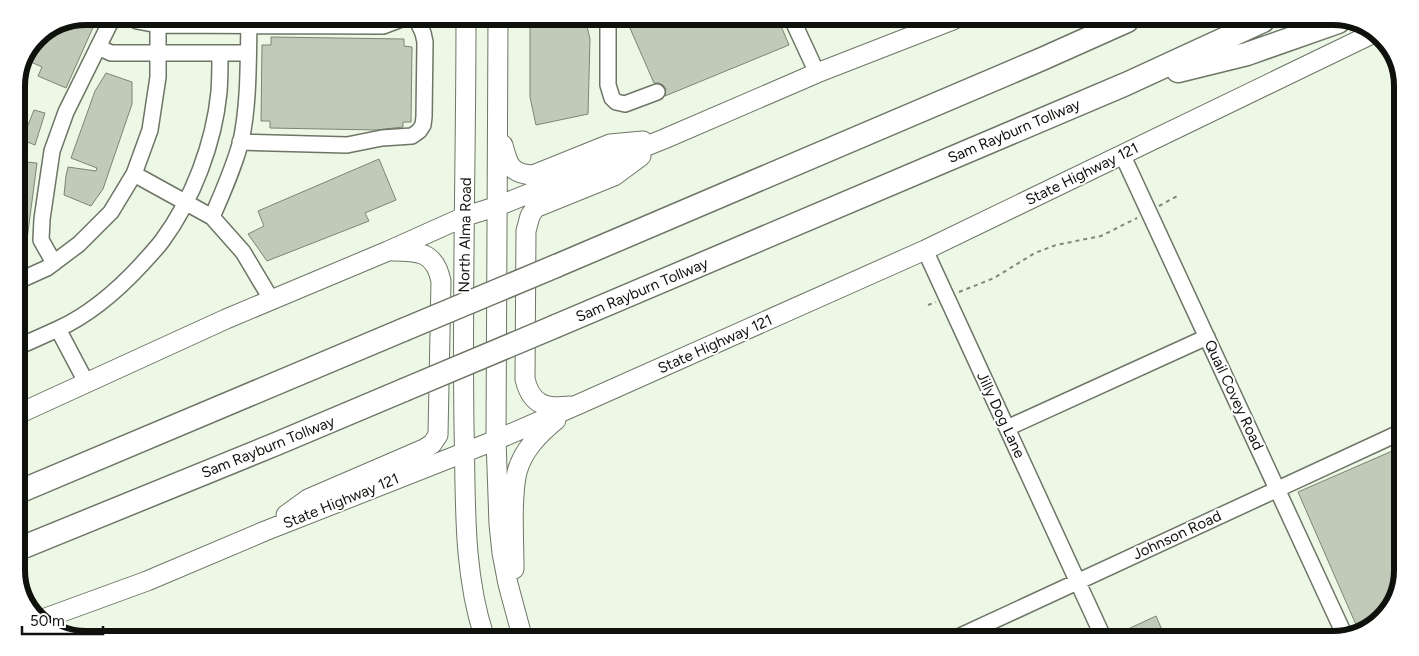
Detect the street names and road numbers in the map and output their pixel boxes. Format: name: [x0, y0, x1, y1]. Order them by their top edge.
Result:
street label: Sam Rayburn Tollway: [945, 95, 1083, 167]
street label: State Highway 121: [1023, 139, 1141, 209]
street label: North Alma Road: [455, 177, 475, 293]
street label: Sam Rayburn Tollway: [573, 254, 711, 326]
street label: State Highway 121: [655, 311, 775, 377]
street label: Quail Covey Road: [1201, 337, 1267, 453]
street label: Jilly Dog Lane: [973, 369, 1029, 461]
street label: Sam Rayburn Tollway: [199, 412, 337, 482]
street label: State Highway 121: [280, 470, 402, 532]
street label: Johnson Road: [1130, 507, 1224, 563]

